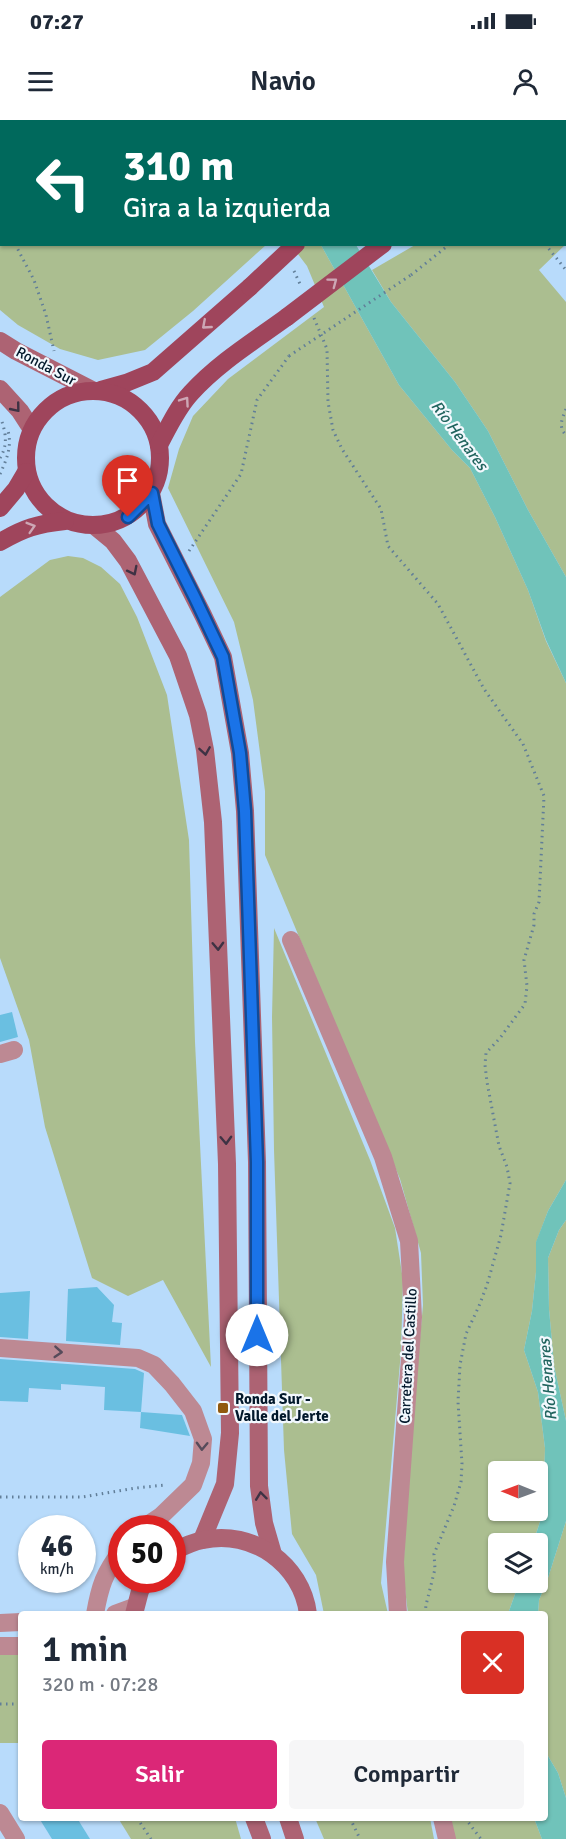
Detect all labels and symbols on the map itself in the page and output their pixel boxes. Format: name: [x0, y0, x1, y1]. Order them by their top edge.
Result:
one-way arrow: [327, 278, 338, 289]
one-way arrow: [202, 318, 213, 329]
street label: Ronda Sur: [13, 343, 80, 390]
one-way arrow: [178, 396, 189, 407]
water label: Río Henares: [427, 397, 493, 476]
one-way arrow: [9, 401, 20, 412]
pin: [102, 455, 153, 517]
one-way arrow: [25, 522, 36, 534]
one-way arrow: [126, 565, 138, 576]
one-way arrow: [198, 746, 211, 756]
one-way arrow: [212, 941, 224, 950]
one-way arrow: [220, 1136, 233, 1145]
street label: Carretera del Castillo: [395, 1288, 421, 1424]
position arrow: [225, 1303, 289, 1367]
water label: Río Henares: [534, 1336, 562, 1422]
one-way arrow: [54, 1345, 63, 1358]
place label: Ronda Sur - Valle del Jerte: [235, 1390, 329, 1425]
marker: Ronda Sur - Valle del Jerte: [216, 1401, 230, 1415]
one-way arrow: [196, 1442, 208, 1451]
north arrow: [488, 1461, 548, 1521]
one-way arrow: [255, 1492, 267, 1501]
speed limit sign: 50: [108, 1515, 186, 1593]

